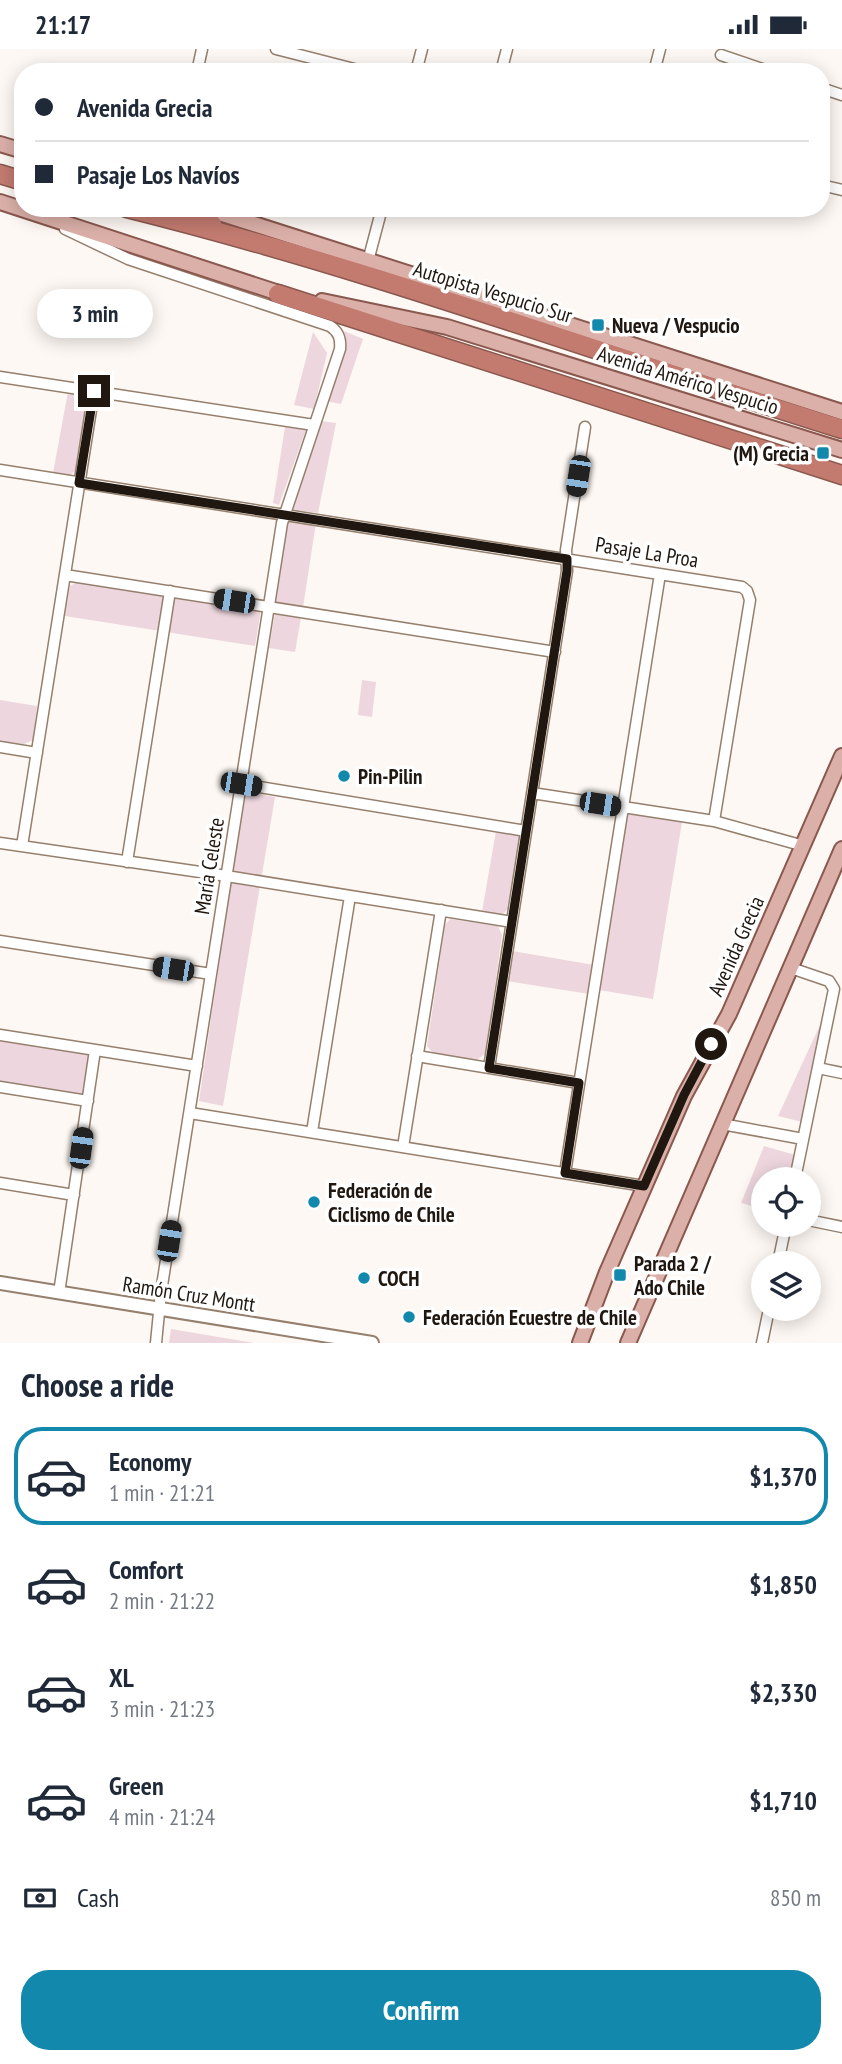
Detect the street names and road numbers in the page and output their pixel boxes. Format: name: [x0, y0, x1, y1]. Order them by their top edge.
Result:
street label: Autopista Vespucio Sur: [410, 255, 576, 329]
street label: Avenida Américo Vespucio: [594, 340, 782, 420]
street label: Pasaje La Proa: [594, 531, 700, 573]
street label: María Celeste: [188, 816, 230, 916]
street label: Avenida Grecia: [702, 892, 770, 1000]
street label: Ramón Cruz Montt: [121, 1270, 257, 1318]

